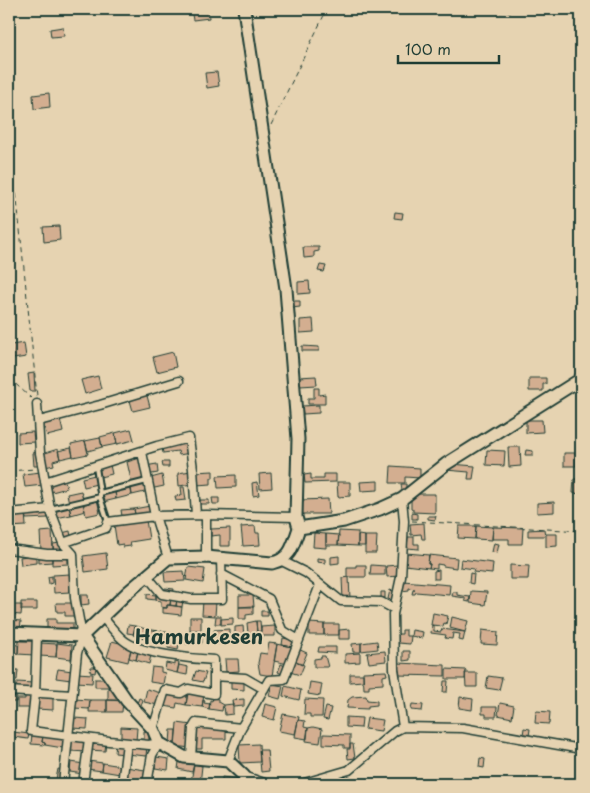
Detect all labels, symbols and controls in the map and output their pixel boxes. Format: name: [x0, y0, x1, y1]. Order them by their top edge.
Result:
scale bar: [398, 32, 499, 64]
text: 100 m: [405, 37, 451, 60]
district label: Hamurkesen: [135, 621, 263, 651]

